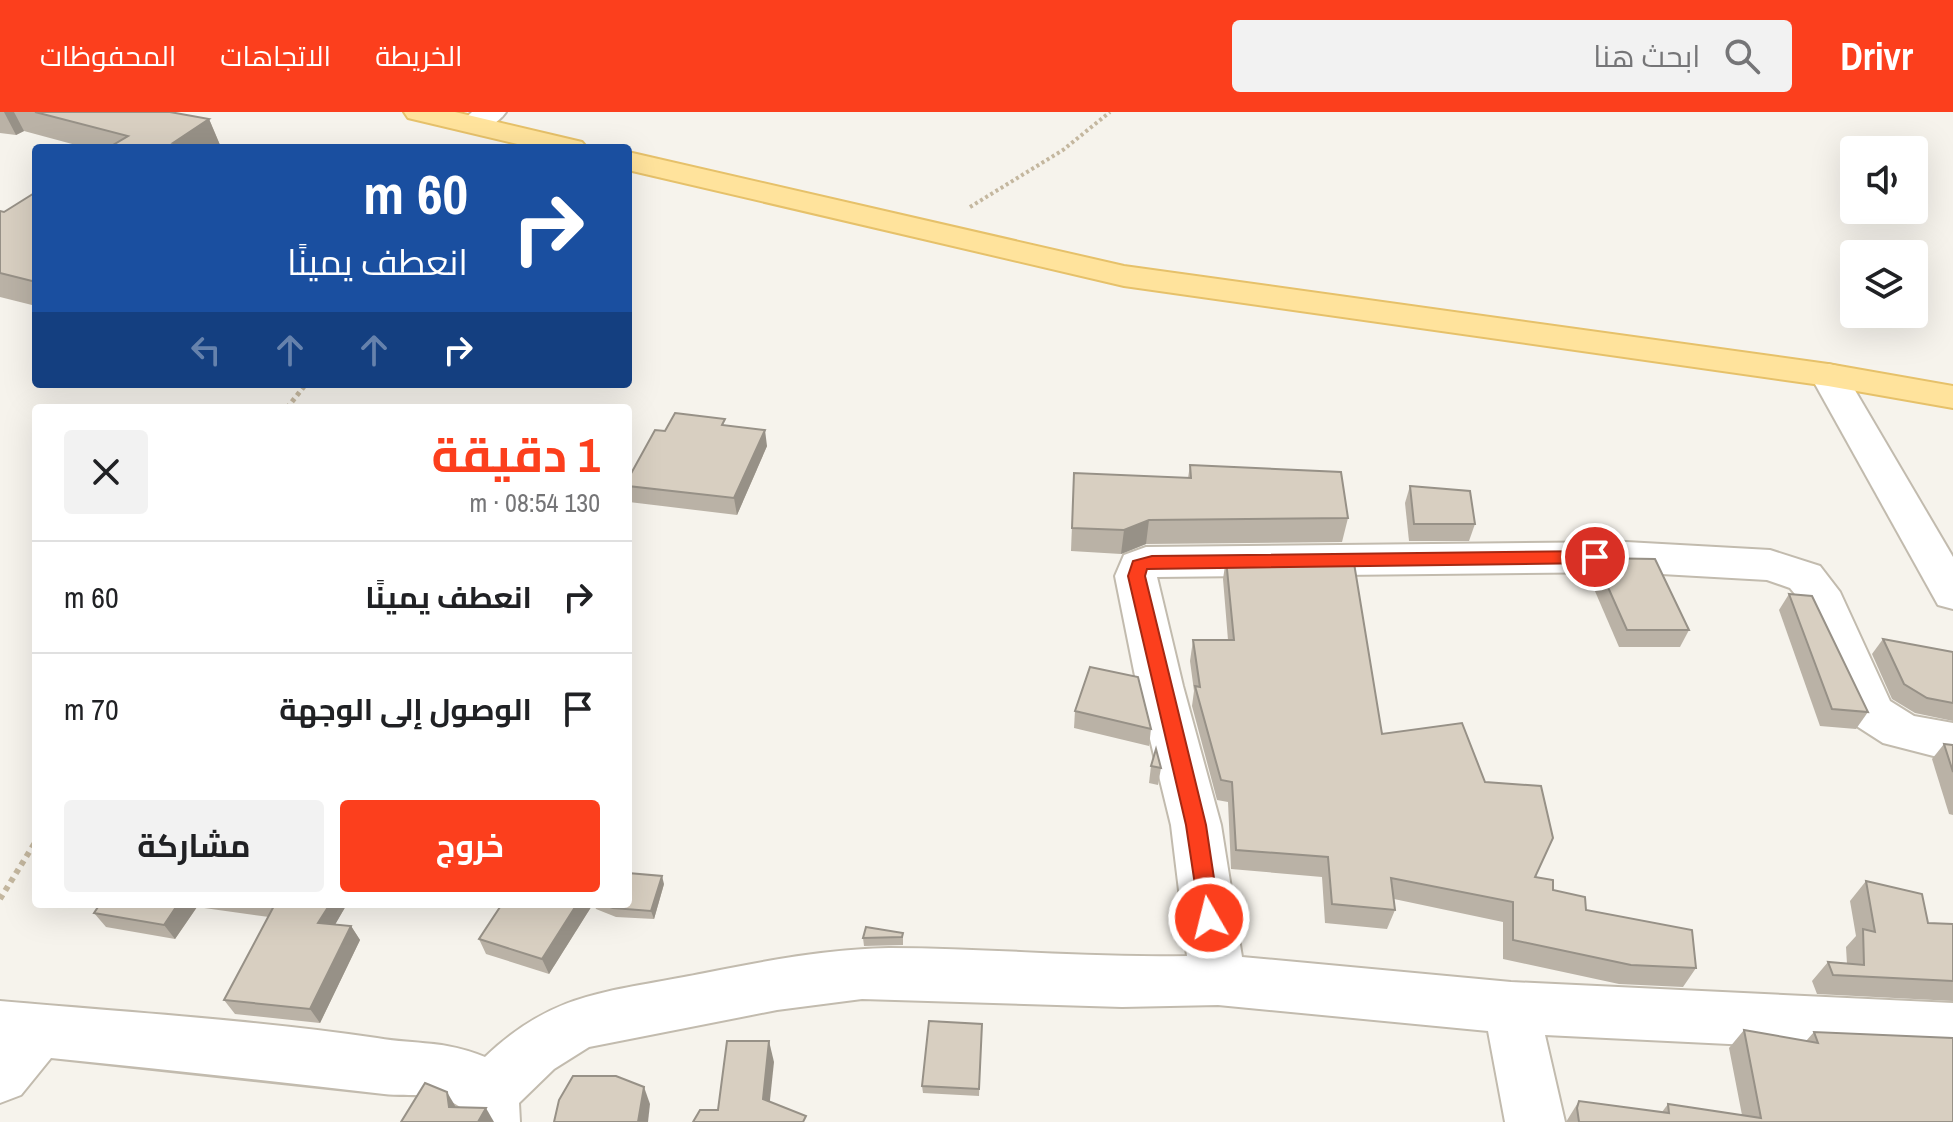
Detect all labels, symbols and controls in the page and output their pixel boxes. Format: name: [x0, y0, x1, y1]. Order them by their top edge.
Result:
search box: [1232, 20, 1792, 92]
text: Drivr: [1840, 31, 1913, 82]
icon: search: [1720, 34, 1764, 78]
text: ابحث هنا: [1593, 36, 1700, 76]
text: المحفوظات: [40, 37, 176, 75]
text: الاتجاهات: [220, 37, 331, 75]
text: الخريطة: [375, 37, 463, 75]
map controls: [1840, 136, 1928, 328]
button: sound: [1840, 136, 1928, 224]
text: 60 m: [363, 156, 468, 231]
icon: right: [496, 176, 600, 280]
text: انعطف يمينًا: [287, 238, 468, 286]
button: layers: [1840, 240, 1928, 328]
icon: left: [184, 328, 228, 372]
icon: ahead: [268, 328, 312, 372]
icon: ahead: [352, 328, 396, 372]
icon: right: [436, 328, 480, 372]
text: 1 دقيقة: [431, 422, 600, 487]
button: close: [64, 430, 148, 514]
text: 130 m · 08:54: [470, 485, 600, 520]
pin: [1561, 523, 1629, 591]
icon: arrive: [1573, 535, 1617, 579]
icon: right: [556, 575, 600, 619]
text: 60 m: [64, 577, 119, 617]
text: انعطف يمينًا: [365, 577, 532, 617]
icon: arrive: [556, 687, 600, 731]
text: 70 m: [64, 689, 119, 729]
text: الوصول إلى الوجهة: [279, 689, 532, 729]
button: مشاركة: [64, 800, 324, 892]
button: خروج: [340, 800, 600, 892]
position arrow: [1167, 876, 1251, 960]

